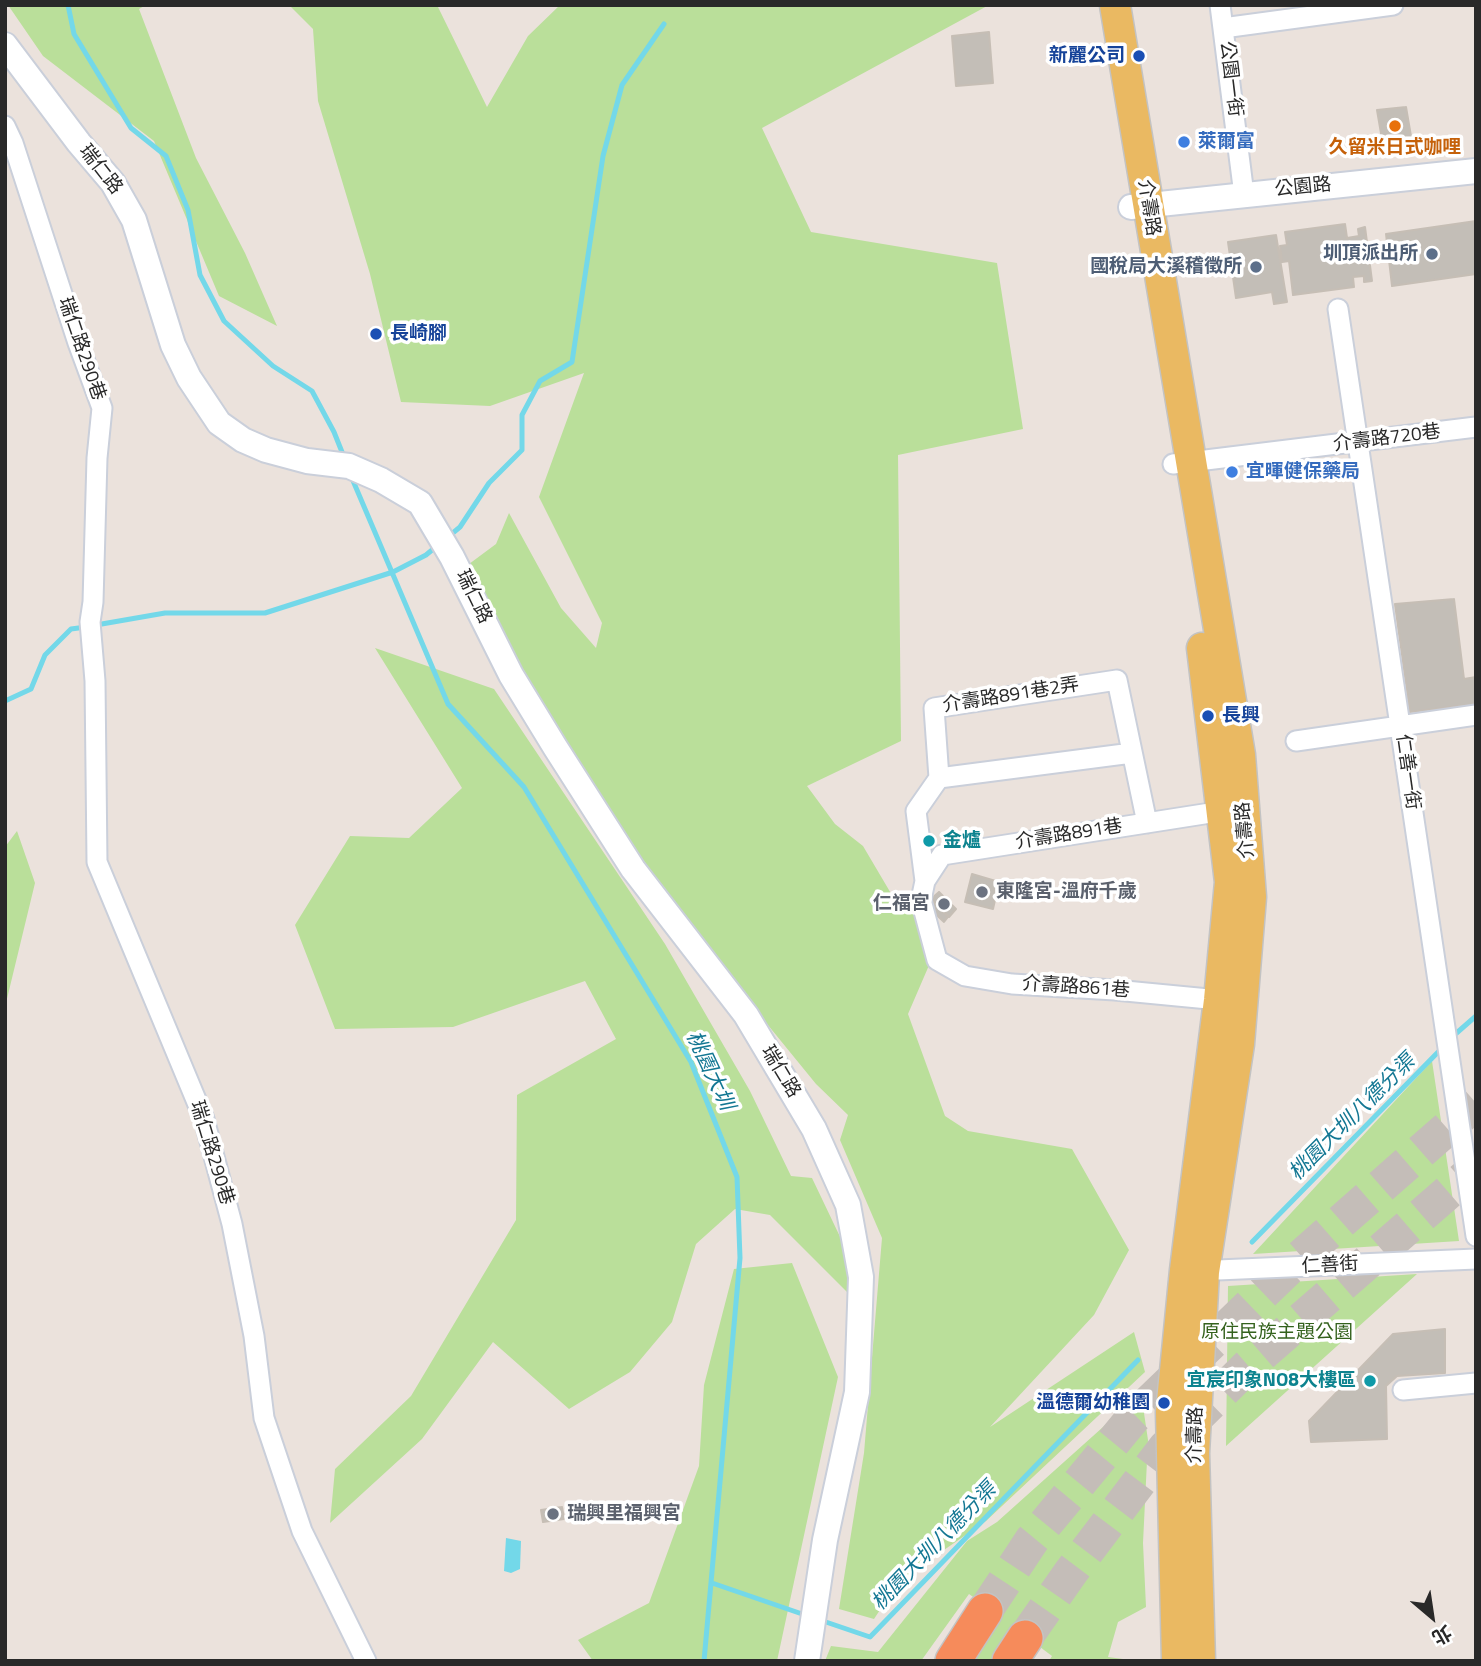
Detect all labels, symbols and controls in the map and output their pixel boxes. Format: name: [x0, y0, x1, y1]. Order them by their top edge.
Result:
street label: 公園一街: [1214, 40, 1246, 118]
place label: 新麗公司: [1049, 45, 1125, 67]
marker: 新麗公司: [1131, 48, 1147, 64]
marker: 久留米日式咖哩: [1387, 118, 1403, 134]
place label: 萊爾富: [1198, 131, 1255, 153]
marker: 萊爾富: [1176, 134, 1192, 150]
place label: 久留米日式咖哩: [1329, 137, 1461, 159]
street label: 瑞仁路: [73, 141, 127, 199]
street label: 公園路: [1273, 174, 1333, 202]
street label: 介壽路: [1132, 178, 1164, 238]
place label: 圳頂派出所: [1323, 243, 1418, 265]
marker: 圳頂派出所: [1424, 246, 1440, 262]
place label: 國稅局大溪稽徵所: [1090, 256, 1242, 278]
marker: 國稅局大溪稽徵所: [1248, 259, 1264, 275]
street label: 瑞仁路290巷: [53, 294, 109, 404]
place label: 長崎腳: [390, 323, 447, 345]
marker: 長崎腳: [368, 326, 384, 342]
street label: 介壽路720巷: [1332, 421, 1442, 457]
place label: 宜暉健保藥局: [1246, 461, 1360, 483]
marker: 宜暉健保藥局: [1224, 464, 1240, 480]
street label: 瑞仁路: [450, 566, 496, 628]
street label: 介壽路891巷2弄: [941, 674, 1081, 718]
place label: 長興: [1222, 705, 1260, 727]
marker: 長興: [1200, 708, 1216, 724]
street label: 仁善一街: [1390, 733, 1424, 811]
street label: 介壽路: [1232, 801, 1260, 859]
street label: 介壽路891巷: [1014, 815, 1124, 855]
place label: 金爐: [943, 830, 981, 852]
marker: 金爐: [921, 833, 937, 849]
place label: 東隆宮-溫府千歲: [996, 881, 1137, 903]
marker: 東隆宮-溫府千歲: [974, 884, 990, 900]
place label: 仁福宮: [873, 893, 930, 915]
marker: 仁福宮: [936, 896, 952, 912]
street label: 介壽路861巷: [1021, 973, 1131, 1003]
water label: 桃園大圳: [680, 1028, 738, 1114]
street label: 瑞仁路: [756, 1042, 804, 1102]
water label: 桃園大圳八德分渠: [1285, 1050, 1421, 1186]
street label: 瑞仁路290巷: [184, 1098, 238, 1208]
street label: 仁善街: [1301, 1253, 1359, 1279]
park label: 原住民族主題公園: [1201, 1322, 1353, 1344]
place label: 宜宸印象NO8大樓區: [1187, 1370, 1356, 1392]
marker: 宜宸印象NO8大樓區: [1362, 1373, 1378, 1389]
place label: 溫德爾幼稚園: [1036, 1392, 1150, 1414]
marker: 溫德爾幼稚園: [1156, 1395, 1172, 1411]
street label: 介壽路: [1184, 1406, 1208, 1464]
water label: 桃園大圳八德分渠: [868, 1478, 1002, 1616]
place label: 瑞興里福興宮: [567, 1503, 681, 1525]
marker: 瑞興里福興宮: [545, 1506, 561, 1522]
north arrow: [1397, 1582, 1467, 1652]
text: 北: [1427, 1619, 1458, 1653]

